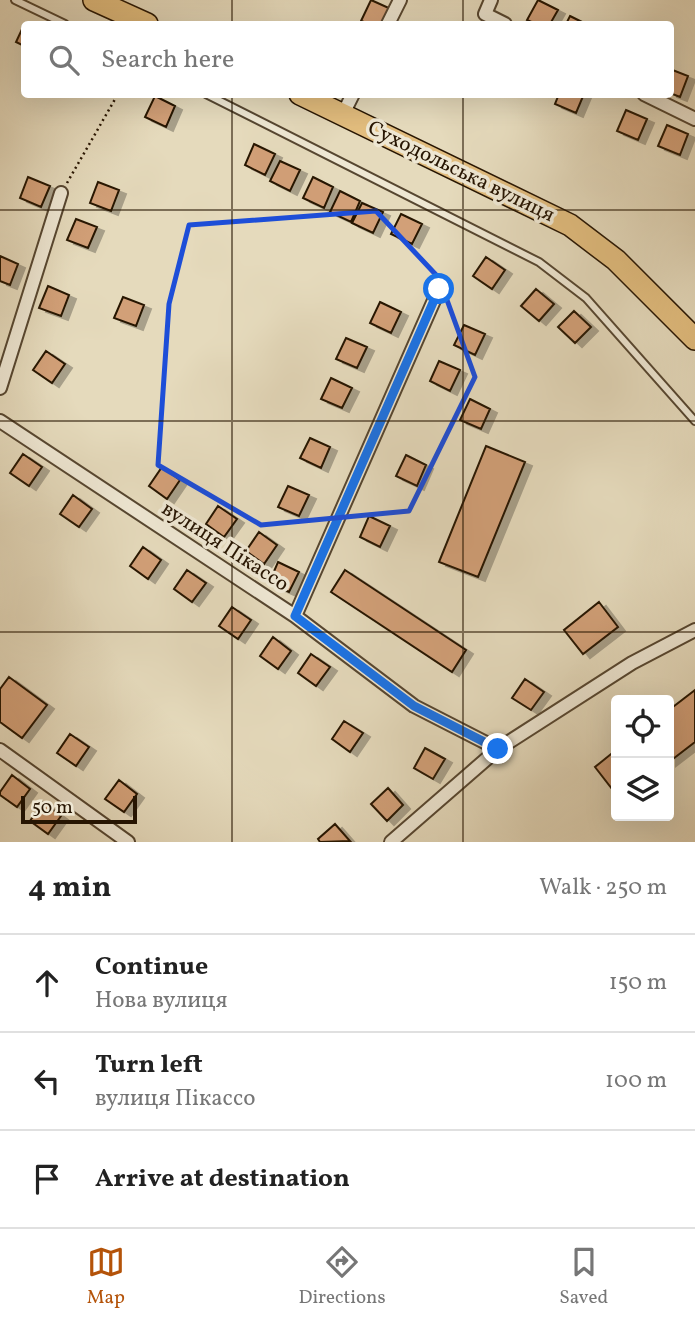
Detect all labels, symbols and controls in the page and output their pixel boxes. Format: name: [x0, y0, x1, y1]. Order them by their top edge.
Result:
search box: [21, 21, 674, 98]
icon: search: [45, 41, 83, 79]
text: Search here: [101, 42, 234, 78]
street label: Суходольська вулиця: [363, 114, 559, 230]
route start: [423, 273, 454, 304]
street label: вулиця Пікассо: [156, 495, 294, 599]
map controls: [611, 695, 674, 821]
button: locate: [611, 695, 674, 758]
route end: [482, 733, 513, 764]
button: layers: [611, 758, 674, 821]
scale bar: [21, 793, 136, 825]
text: 50 m: [32, 795, 73, 821]
text: 4 min: [28, 867, 112, 909]
text: Walk · 250 m: [539, 872, 667, 904]
text: Continue: [95, 949, 208, 985]
icon: ahead: [28, 964, 66, 1002]
text: 150 m: [609, 967, 667, 999]
text: Нова вулиця: [95, 985, 228, 1017]
text: Turn left: [95, 1047, 203, 1083]
icon: left: [28, 1062, 66, 1100]
text: 100 m: [605, 1065, 667, 1097]
text: вулиця Пікассо: [95, 1083, 255, 1115]
icon: arrive: [28, 1160, 66, 1198]
text: Arrive at destination: [95, 1161, 350, 1197]
tab: Map: [87, 1243, 125, 1311]
tab: Directions: [299, 1243, 386, 1311]
tab: Saved: [559, 1243, 608, 1311]

